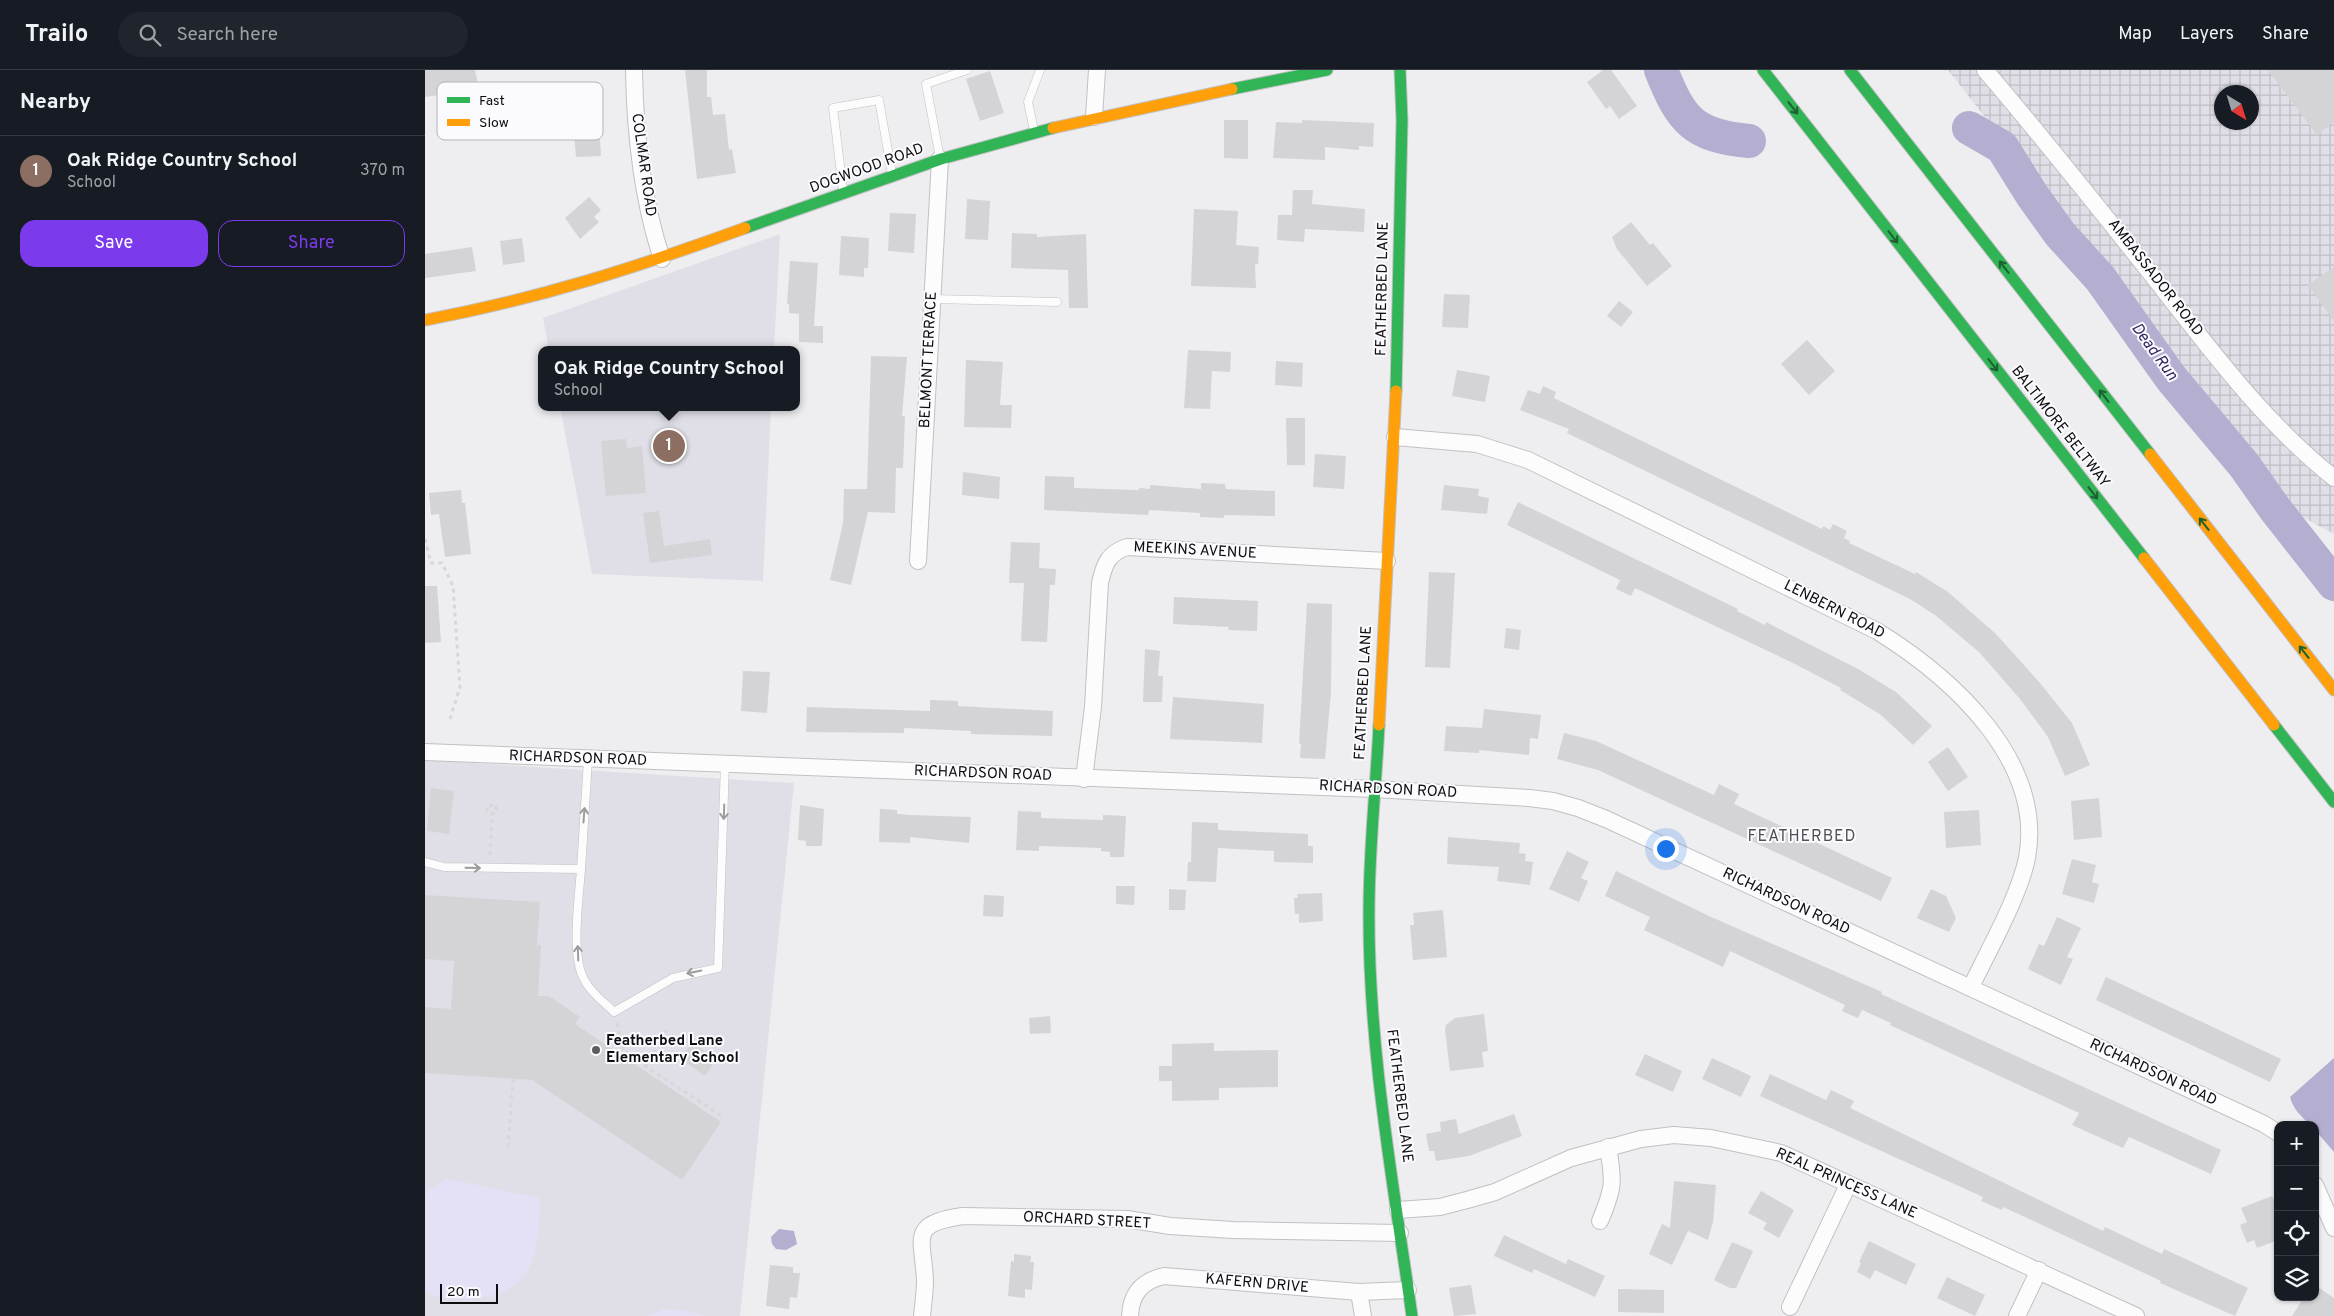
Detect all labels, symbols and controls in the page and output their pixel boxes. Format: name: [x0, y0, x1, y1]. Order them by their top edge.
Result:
search box: [118, 12, 468, 57]
text: Trailo: [25, 20, 88, 50]
icon: search: [136, 21, 164, 49]
text: Search here: [176, 23, 278, 47]
text: Map: [2118, 23, 2152, 46]
text: Layers: [2180, 23, 2234, 46]
text: Share: [2262, 23, 2309, 46]
legend: [437, 82, 603, 140]
north arrow: [2214, 85, 2259, 130]
text: Nearby: [20, 89, 91, 116]
text: Fast: [479, 93, 505, 110]
one-way arrow: [1788, 102, 1799, 115]
street label: COLMAR ROAD: [626, 112, 660, 218]
text: Slow: [479, 115, 509, 132]
street label: DOGWOOD ROAD: [807, 140, 927, 198]
text: Oak Ridge Country School: [67, 149, 297, 173]
text: 1: [33, 161, 39, 181]
text: 370 m: [360, 161, 405, 181]
text: School: [67, 173, 116, 193]
street label: AMBASSADOR ROAD: [2103, 216, 2207, 340]
button: Save: [20, 220, 208, 267]
button: Share: [218, 220, 405, 267]
street label: FEATHERBED LANE: [1372, 222, 1394, 356]
one-way arrow: [1887, 230, 1898, 243]
one-way arrow: [1999, 261, 2010, 274]
street label: BELMONT TERRACE: [916, 291, 942, 429]
water label: Dead Run: [2126, 319, 2182, 385]
popup: [538, 346, 800, 411]
text: Oak Ridge Country School: [554, 357, 784, 381]
one-way arrow: [1988, 358, 1998, 372]
street label: BALTIMORE BELTWAY: [2006, 362, 2114, 492]
text: School: [554, 381, 603, 401]
one-way arrow: [2099, 389, 2110, 402]
pin: 1: [653, 427, 685, 465]
one-way arrow: [2088, 486, 2098, 500]
one-way arrow: [2199, 517, 2209, 531]
street label: MEEKINS AVENUE: [1133, 538, 1257, 564]
street label: LENBERN ROAD: [1780, 576, 1888, 644]
street label: FEATHERBED LANE: [1351, 625, 1377, 761]
one-way arrow: [2299, 645, 2309, 659]
street label: RICHARDSON ROAD: [508, 747, 648, 771]
street label: RICHARDSON ROAD: [913, 762, 1053, 786]
street label: RICHARDSON ROAD: [1318, 777, 1458, 803]
one-way arrow: [719, 804, 728, 820]
one-way arrow: [580, 807, 589, 823]
district label: FEATHERBED: [1747, 827, 1857, 847]
your location: [1653, 836, 1679, 862]
one-way arrow: [464, 863, 481, 873]
street label: RICHARDSON ROAD: [1719, 864, 1853, 940]
one-way arrow: [573, 946, 582, 962]
one-way arrow: [686, 968, 702, 977]
street label: FEATHERBED LANE: [1381, 1028, 1417, 1164]
place label: Featherbed Lane Elementary School: [606, 1032, 739, 1068]
street label: RICHARDSON ROAD: [2086, 1035, 2220, 1111]
marker: Featherbed Lane Elementary School: [590, 1044, 602, 1056]
map controls: [2274, 1121, 2319, 1301]
button: +: [2274, 1121, 2319, 1166]
street label: REAL PRINCESS LANE: [1772, 1144, 1920, 1224]
button: −: [2274, 1166, 2319, 1211]
street label: ORCHARD STREET: [1023, 1208, 1151, 1234]
button: locate: [2274, 1211, 2319, 1256]
button: layers: [2274, 1256, 2319, 1301]
street label: KAFERN DRIVE: [1204, 1270, 1310, 1298]
scale bar: [440, 1281, 497, 1304]
text: 20 m: [447, 1284, 480, 1301]

